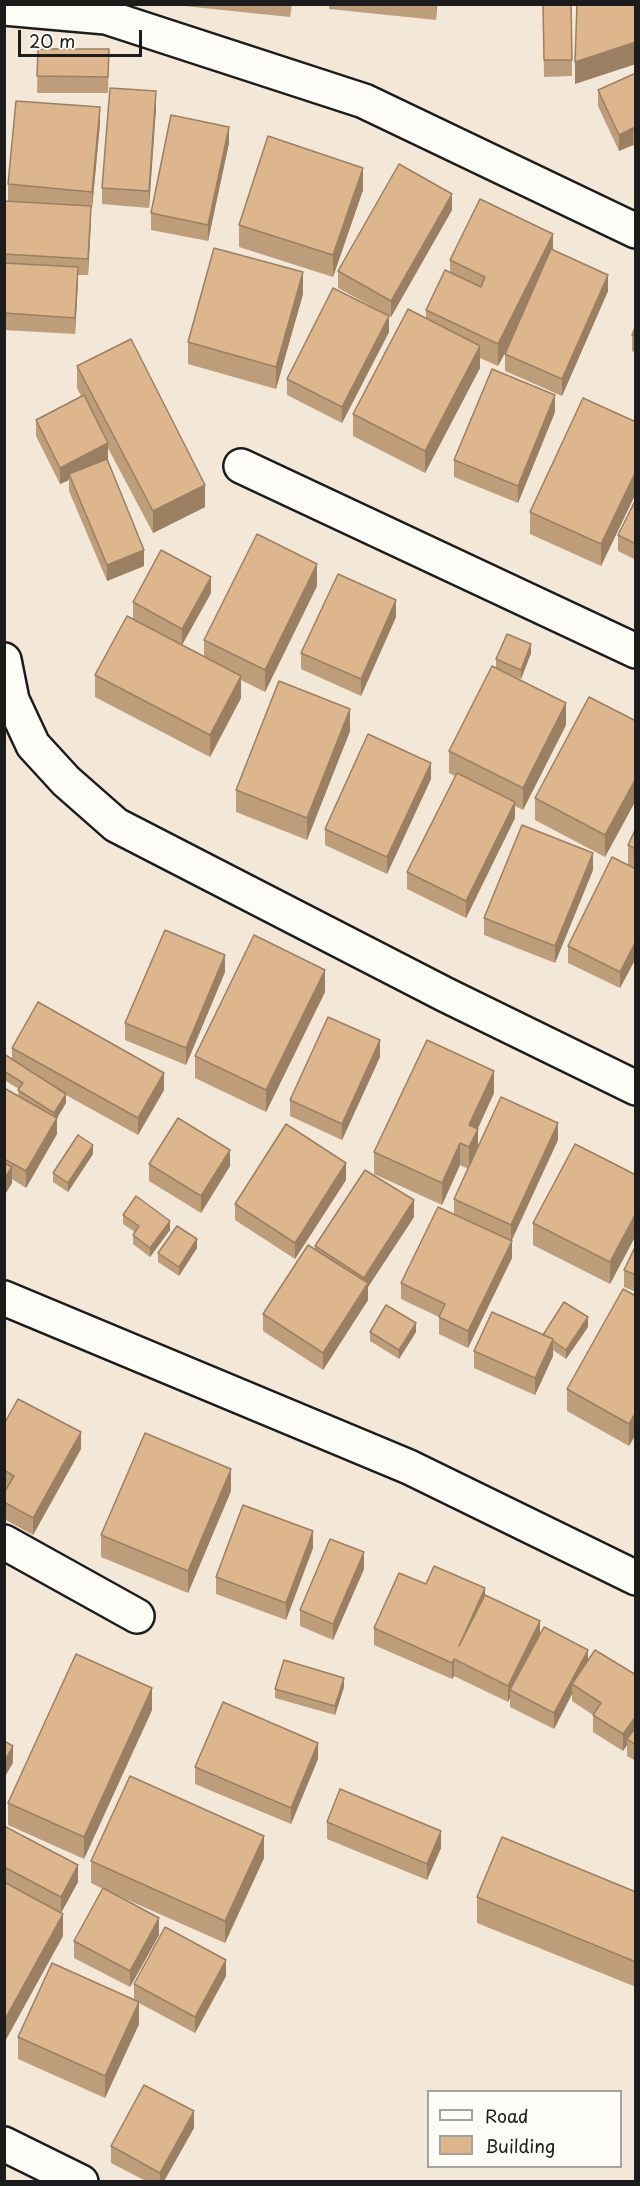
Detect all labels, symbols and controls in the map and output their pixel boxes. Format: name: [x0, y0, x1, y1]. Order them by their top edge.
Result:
scale bar: [21, 18, 146, 56]
text: 20 m: [29, 27, 75, 54]
legend: [427, 2090, 622, 2168]
text: Road: [485, 2102, 529, 2129]
text: Building: [485, 2132, 555, 2159]

